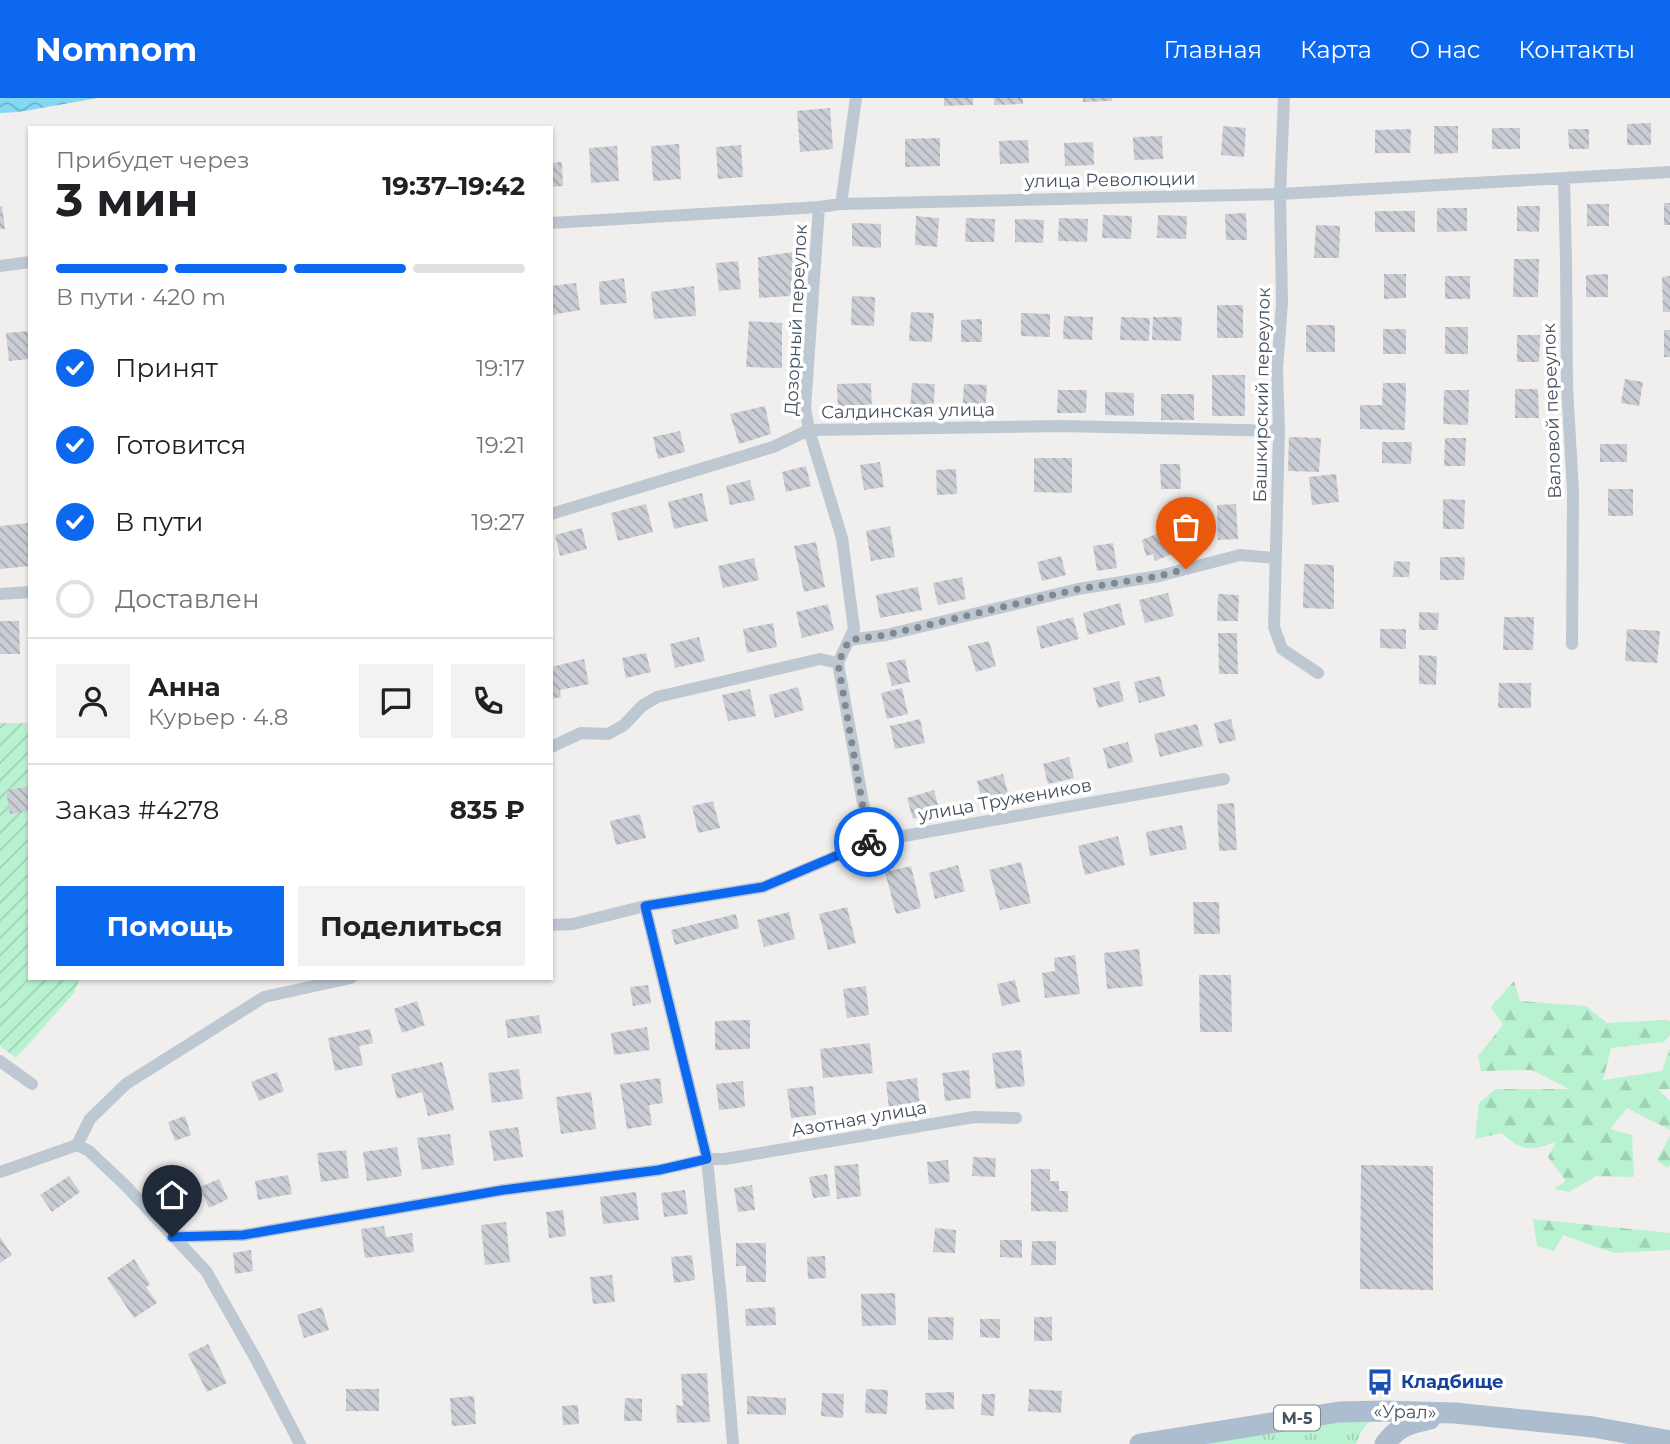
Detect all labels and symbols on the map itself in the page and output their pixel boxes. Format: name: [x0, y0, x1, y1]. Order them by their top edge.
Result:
street label: улица Революции: [1023, 168, 1196, 193]
street label: Дозорный переулок: [780, 223, 812, 416]
street label: Башкирский переулок: [1249, 287, 1275, 503]
street label: Валовой переулок: [1538, 322, 1566, 499]
street label: Салдинская улица: [821, 398, 995, 424]
pin: [1156, 497, 1216, 569]
street label: улица Тружеников: [916, 774, 1093, 826]
courier: [834, 807, 904, 877]
street label: Азотная улица: [790, 1096, 928, 1142]
pin: [142, 1165, 202, 1237]
bus stop icon: Кладбище: [1365, 1367, 1395, 1397]
place label: Кладбище: [1401, 1371, 1504, 1393]
street label: «Урал»: [1373, 1400, 1437, 1424]
road number: М-5: [1274, 1406, 1320, 1430]

